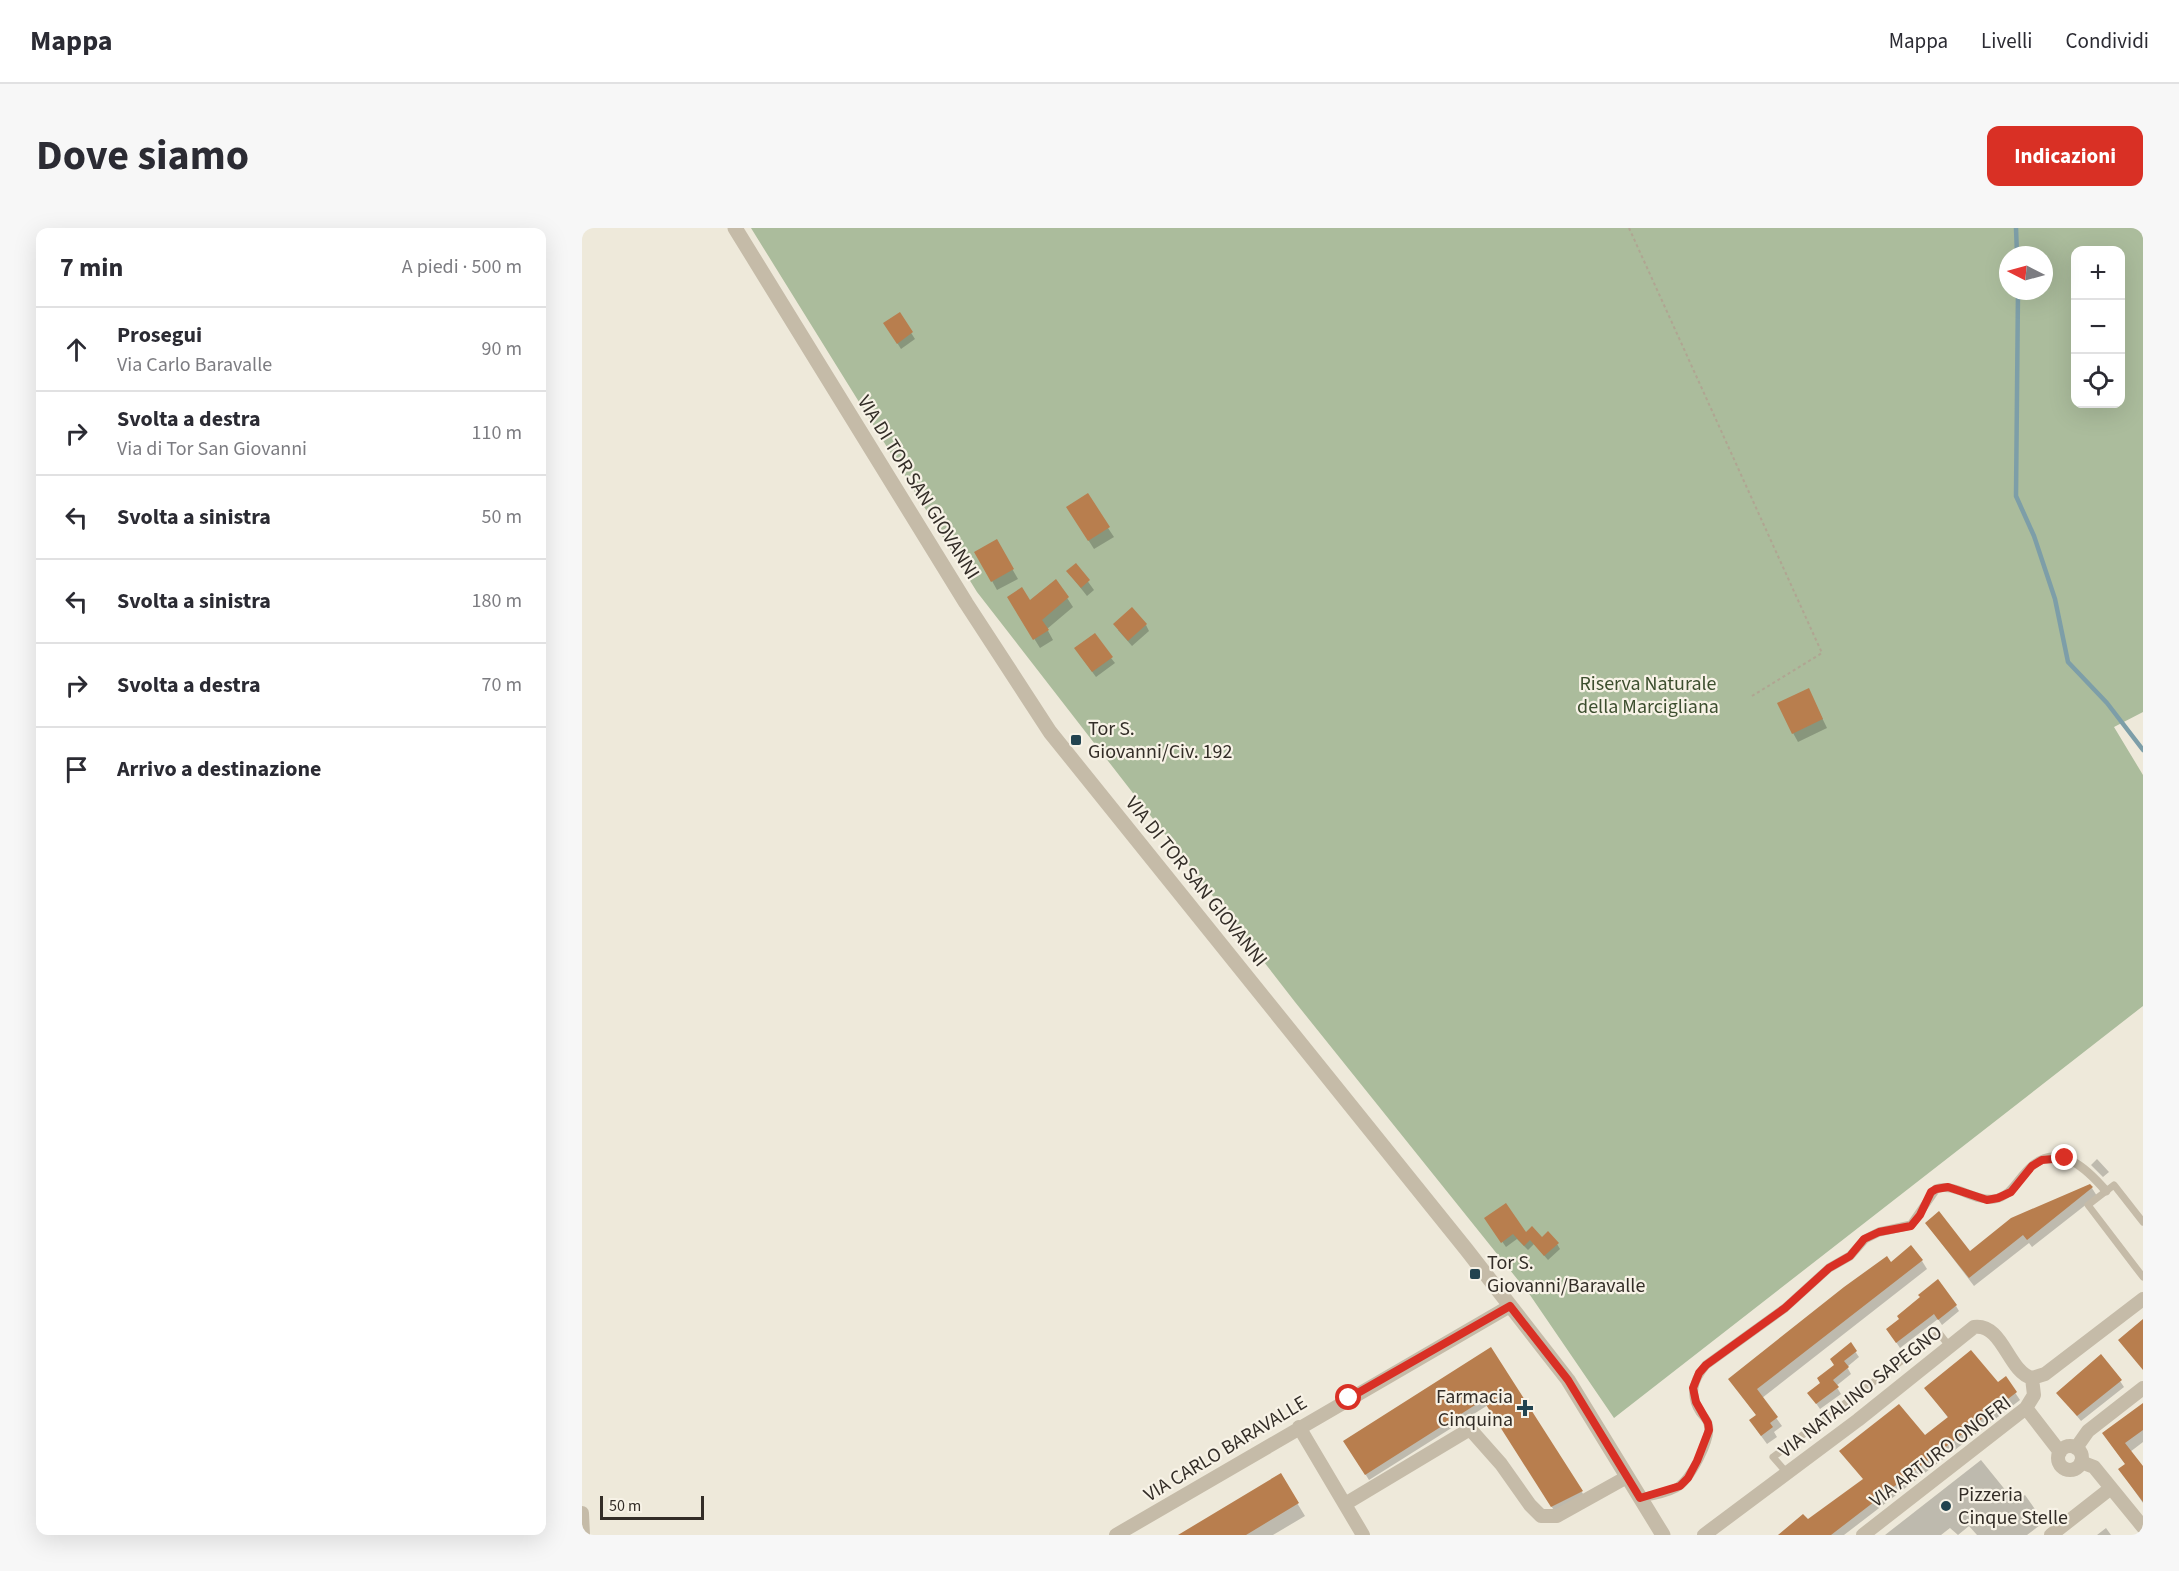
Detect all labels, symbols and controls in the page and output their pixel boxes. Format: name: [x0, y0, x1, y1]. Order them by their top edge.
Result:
text: Mappa: [30, 21, 113, 61]
text: Mappa: [1889, 26, 1948, 56]
text: Livelli: [1981, 26, 2033, 56]
text: Condividi: [2066, 26, 2149, 56]
text: Dove siamo: [36, 126, 249, 186]
button: Indicazioni: [1987, 126, 2143, 186]
north arrow: [1999, 246, 2053, 300]
map controls: [2071, 246, 2125, 408]
button: +: [2071, 246, 2125, 300]
text: 7 min: [60, 249, 123, 286]
text: A piedi · 500 m: [402, 253, 522, 281]
button: −: [2071, 300, 2125, 354]
text: Prosegui: [117, 319, 202, 351]
icon: ahead: [60, 333, 93, 366]
text: 90 m: [482, 335, 522, 363]
text: Via Carlo Baravalle: [117, 351, 272, 379]
button: locate: [2071, 354, 2125, 408]
street label: VIA DI TOR SAN GIOVANNI: [850, 390, 986, 585]
text: Svolta a destra: [117, 403, 261, 435]
icon: right: [60, 417, 93, 450]
text: 110 m: [472, 419, 522, 447]
text: Via di Tor San Giovanni: [117, 435, 307, 463]
icon: left: [60, 501, 93, 534]
text: Svolta a sinistra: [117, 501, 271, 533]
text: 50 m: [482, 503, 522, 531]
icon: left: [60, 585, 93, 618]
text: Svolta a sinistra: [117, 585, 271, 617]
text: 180 m: [472, 587, 522, 615]
icon: right: [60, 669, 93, 702]
text: Svolta a destra: [117, 669, 261, 701]
park label: Riserva Naturale della Marcigliana: [1577, 670, 1719, 721]
text: 70 m: [482, 671, 522, 699]
place label: Tor S. Giovanni/Civ. 192: [1088, 715, 1232, 766]
marker: Tor S. Giovanni/Civ. 192: [1069, 733, 1083, 747]
icon: arrive: [60, 753, 93, 786]
text: Arrivo a destinazione: [117, 753, 322, 785]
street label: VIA DI TOR SAN GIOVANNI: [1119, 790, 1274, 973]
route end: [2051, 1144, 2077, 1170]
place label: Tor S. Giovanni/Baravalle: [1487, 1249, 1645, 1300]
marker: Tor S. Giovanni/Baravalle: [1468, 1267, 1482, 1281]
street label: VIA NATALINO SAPEGNO: [1773, 1319, 1948, 1465]
place label: Farmacia Cinquina: [1436, 1383, 1513, 1434]
route start: [1335, 1384, 1361, 1410]
street label: VIA CARLO BARAVALLE: [1139, 1389, 1312, 1509]
street label: VIA ARTURO ONOFRI: [1864, 1389, 2017, 1514]
marker: Farmacia Cinquina: [1518, 1401, 1532, 1415]
place label: Pizzeria Cinque Stelle: [1958, 1481, 2068, 1532]
scale bar: [600, 1493, 704, 1520]
text: 50 m: [609, 1495, 641, 1517]
marker: Pizzeria Cinque Stelle: [1939, 1499, 1953, 1513]

